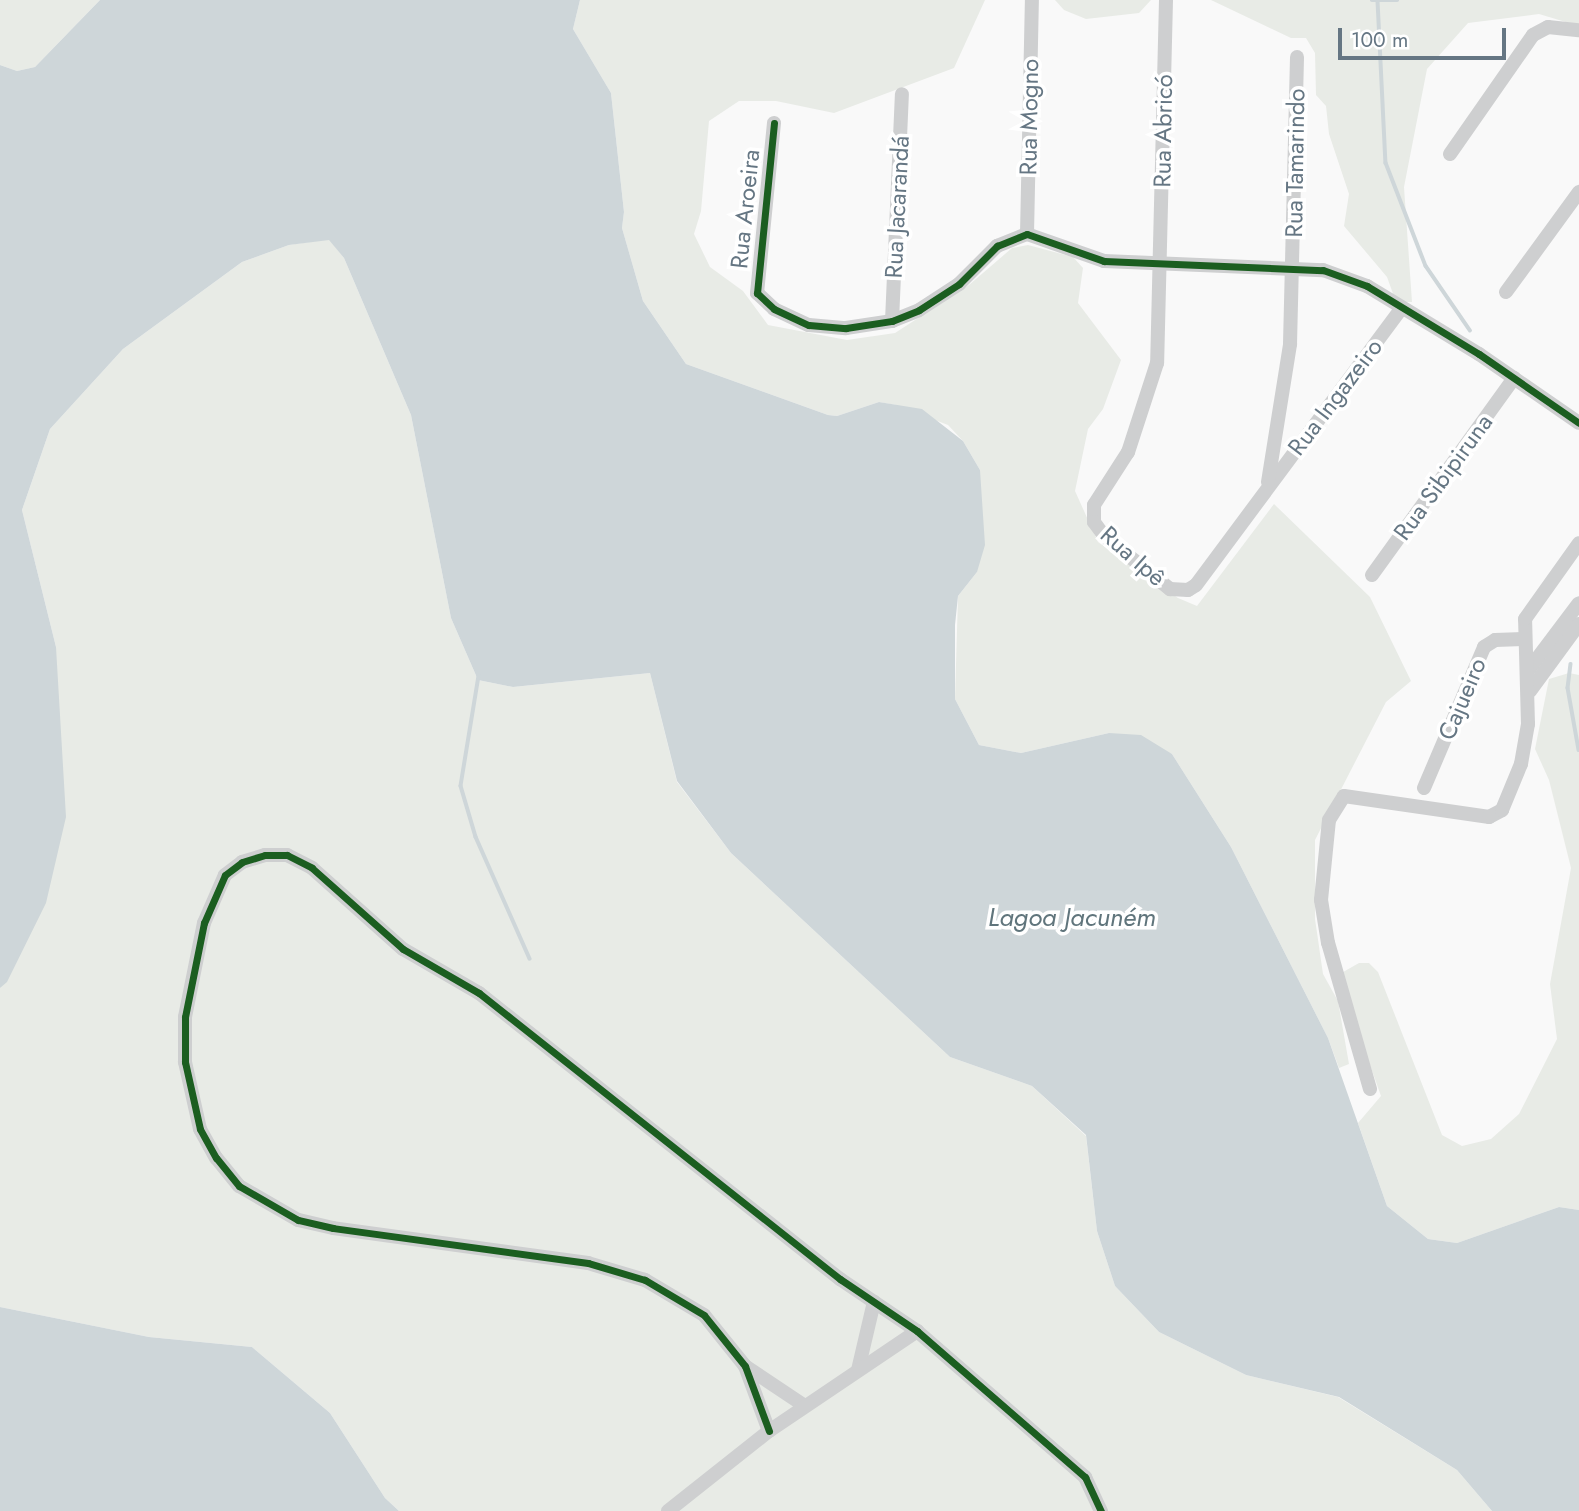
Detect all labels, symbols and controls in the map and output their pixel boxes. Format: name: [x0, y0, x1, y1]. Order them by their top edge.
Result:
scale bar: [1341, 14, 1509, 58]
text: 100 m: [1351, 25, 1408, 55]
street label: Rua Mogno: [1014, 58, 1044, 176]
street label: Rua Abricó: [1148, 74, 1178, 188]
street label: Rua Tamarindo: [1279, 88, 1311, 238]
street label: Rua Jacarandá: [879, 135, 915, 279]
street label: Rua Aroeira: [724, 148, 766, 270]
street label: Rua Ingazeiro: [1282, 333, 1388, 461]
street label: Rua Sibipiruna: [1388, 408, 1498, 546]
street label: Rua Ipê: [1095, 520, 1171, 592]
street label: Cajueiro: [1432, 654, 1492, 744]
water label: Lagoa Jacuném: [988, 902, 1156, 934]

